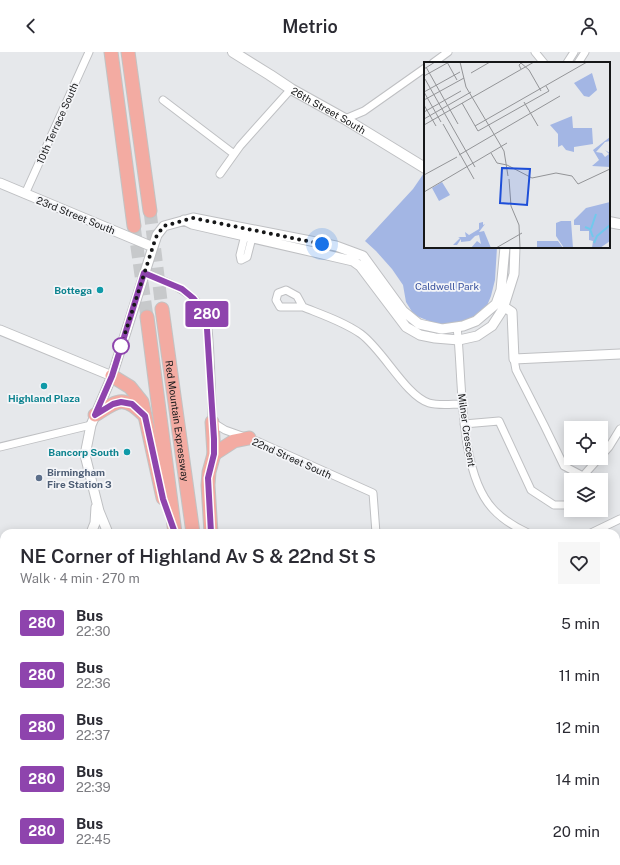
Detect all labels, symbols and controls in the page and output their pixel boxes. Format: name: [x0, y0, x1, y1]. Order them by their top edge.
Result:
icon: back: [20, 15, 42, 37]
icon: person: [578, 15, 600, 37]
text: Metrio: [282, 16, 338, 37]
inset map: [424, 62, 610, 248]
street label: 10th Terrace South: [34, 80, 80, 165]
street label: 26th Street South: [289, 84, 368, 136]
street label: 23rd Street South: [35, 194, 117, 236]
your location: [312, 234, 332, 254]
park label: Caldwell Park: [415, 280, 479, 292]
place label: Bottega: [54, 284, 92, 296]
marker: Bottega: [95, 285, 105, 295]
line badge: 280: [184, 301, 230, 327]
text: 280: [193, 306, 221, 322]
unlabelled marker: [112, 337, 130, 355]
street label: Red Mountain Expressway: [163, 359, 192, 483]
marker: Highland Plaza: [39, 381, 49, 391]
place label: Highland Plaza: [8, 392, 80, 404]
street label: Milner Crescent: [456, 392, 478, 468]
map controls: [564, 421, 608, 517]
button: locate: [564, 421, 608, 465]
street label: 22nd Street South: [250, 435, 334, 481]
place label: Bancorp South: [48, 446, 119, 458]
marker: Bancorp South: [122, 447, 132, 457]
place label: Birmingham Fire Station 3: [47, 466, 112, 490]
marker: Birmingham Fire Station 3: [34, 473, 44, 483]
button: layers: [564, 473, 608, 517]
button: heart: [558, 542, 600, 584]
text: NE Corner of Highland Av S & 22nd St S: [20, 545, 376, 567]
text: Walk · 4 min · 270 m: [20, 571, 140, 586]
text: Bus: [76, 607, 103, 624]
text: 280: [28, 615, 56, 631]
text: 5 min: [561, 615, 600, 632]
text: 22:30: [76, 624, 111, 639]
text: Bus: [76, 659, 103, 676]
text: 280: [28, 667, 56, 683]
text: 11 min: [559, 667, 600, 684]
text: 22:36: [76, 676, 111, 691]
text: Bus: [76, 711, 103, 728]
text: 280: [28, 719, 56, 735]
text: 12 min: [556, 719, 600, 736]
text: 22:37: [76, 728, 110, 743]
text: Bus: [76, 763, 103, 780]
text: 280: [28, 771, 56, 787]
text: 14 min: [555, 771, 600, 788]
text: 22:39: [76, 780, 111, 795]
text: Bus: [76, 815, 103, 832]
text: 280: [28, 823, 56, 839]
text: 20 min: [553, 823, 600, 840]
text: 22:45: [76, 832, 111, 847]

